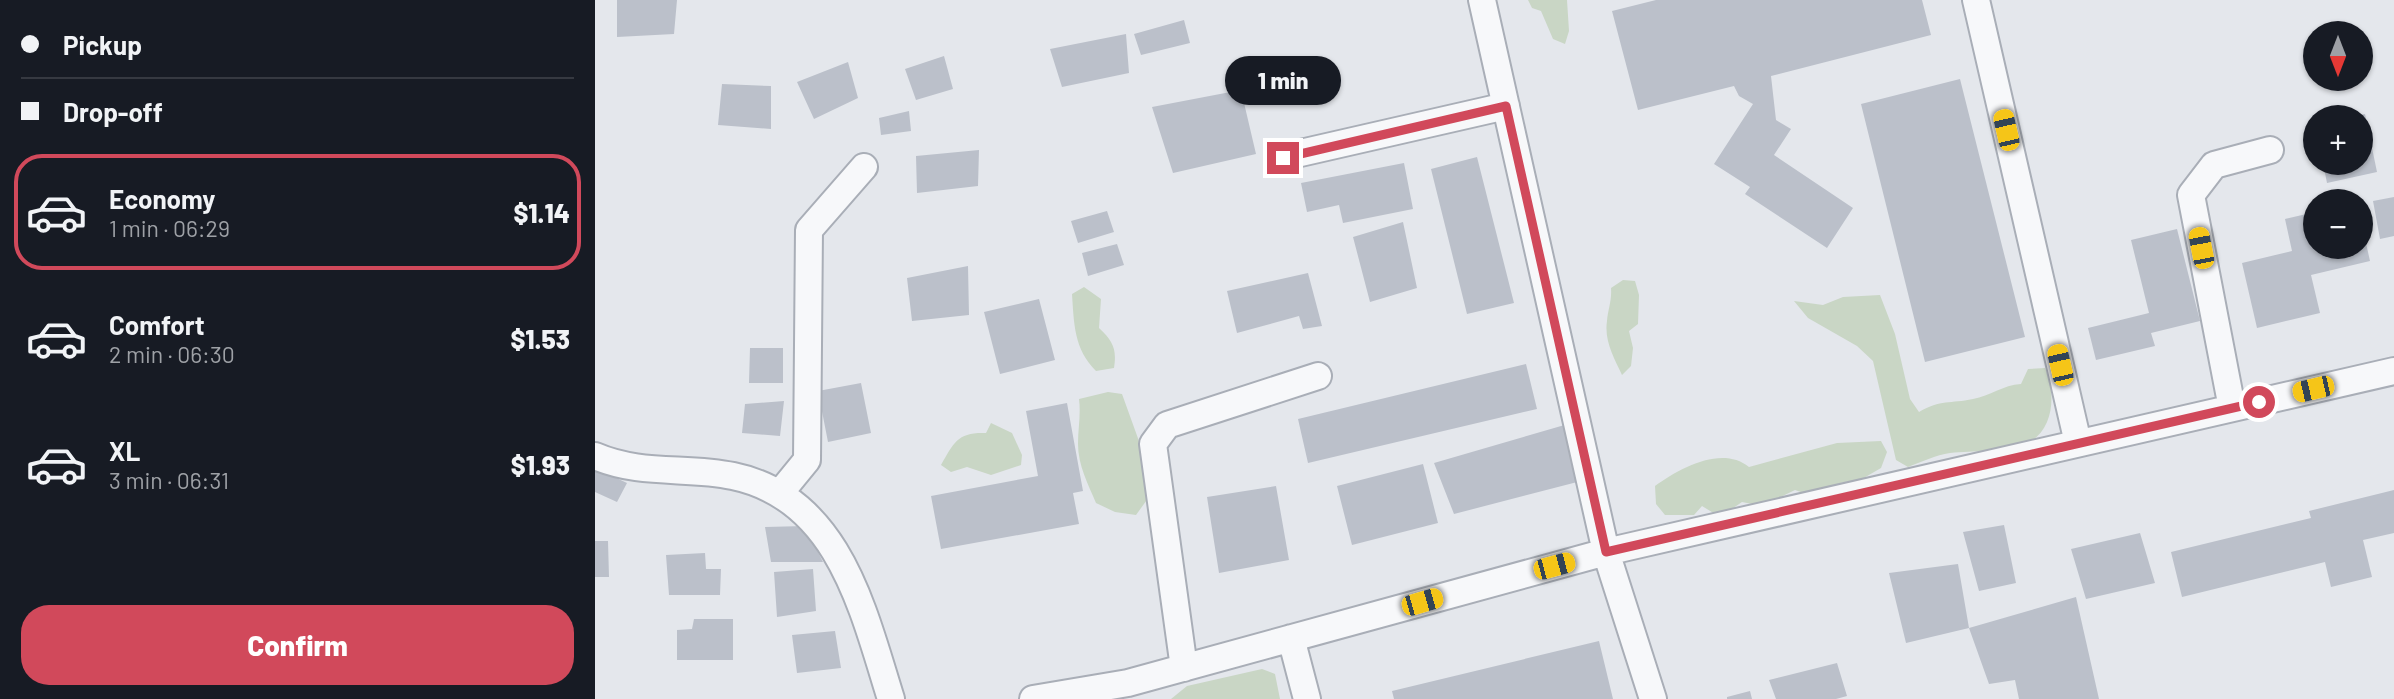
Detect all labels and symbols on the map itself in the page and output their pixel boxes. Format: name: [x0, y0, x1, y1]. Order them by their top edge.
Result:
north arrow: [2303, 21, 2373, 91]
callout: 1 min: [1225, 57, 1341, 106]
car: [1992, 107, 2021, 153]
route end: [1267, 142, 1299, 174]
car: [2187, 225, 2216, 271]
car: [2046, 342, 2075, 388]
car: [2291, 374, 2336, 404]
route start: [2243, 386, 2275, 418]
car: [1531, 550, 1578, 582]
car: [1399, 586, 1446, 618]

